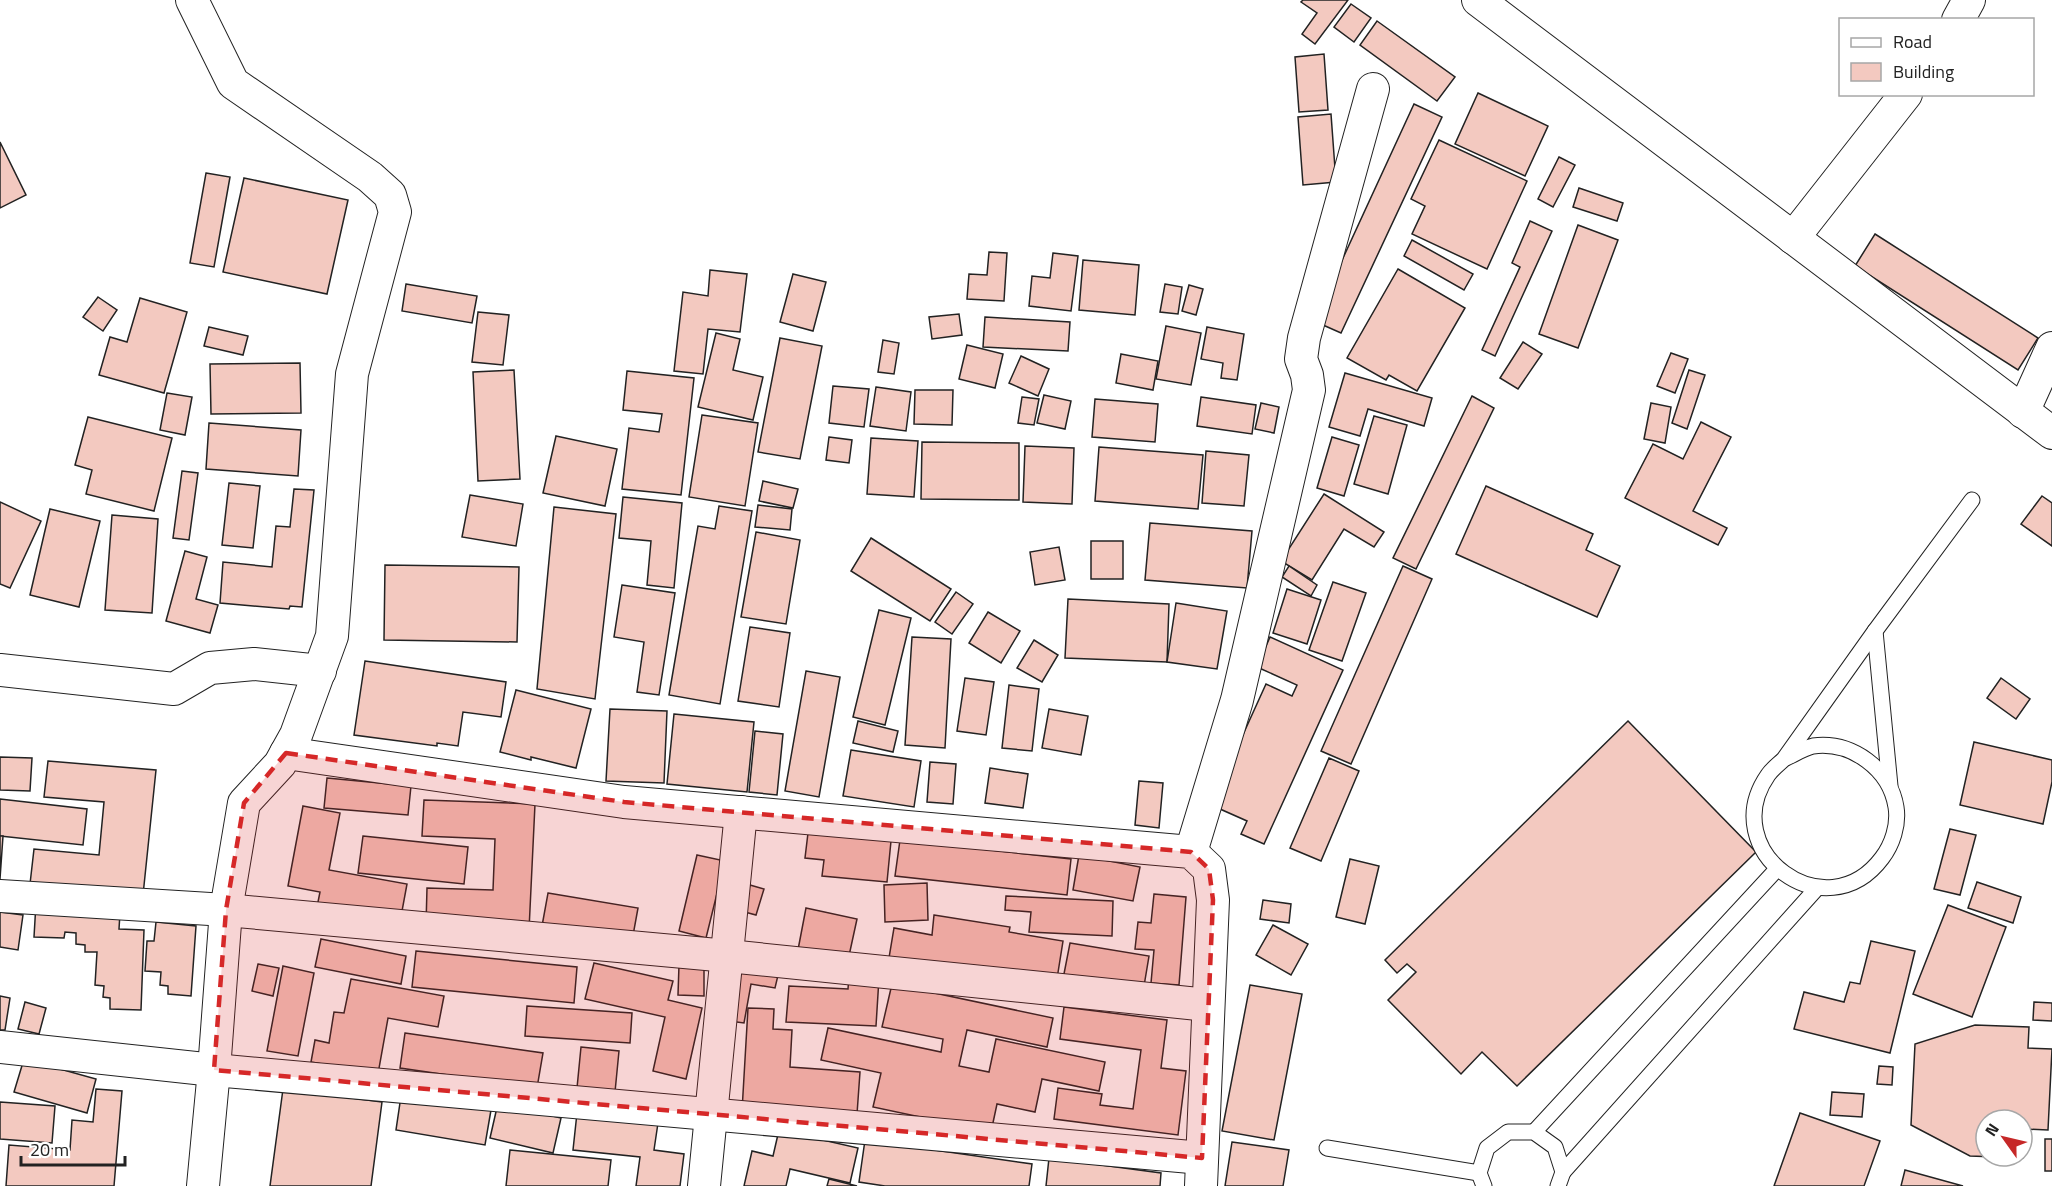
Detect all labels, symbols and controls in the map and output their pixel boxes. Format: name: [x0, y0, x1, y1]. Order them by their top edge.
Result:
legend: [1839, 18, 2034, 96]
text: Road: [1893, 28, 1932, 55]
text: Building: [1893, 58, 1954, 85]
north arrow: [1974, 1108, 2034, 1168]
text: N: [1979, 1118, 2005, 1141]
scale bar: [21, 1129, 124, 1167]
text: 20 m: [30, 1136, 69, 1163]

